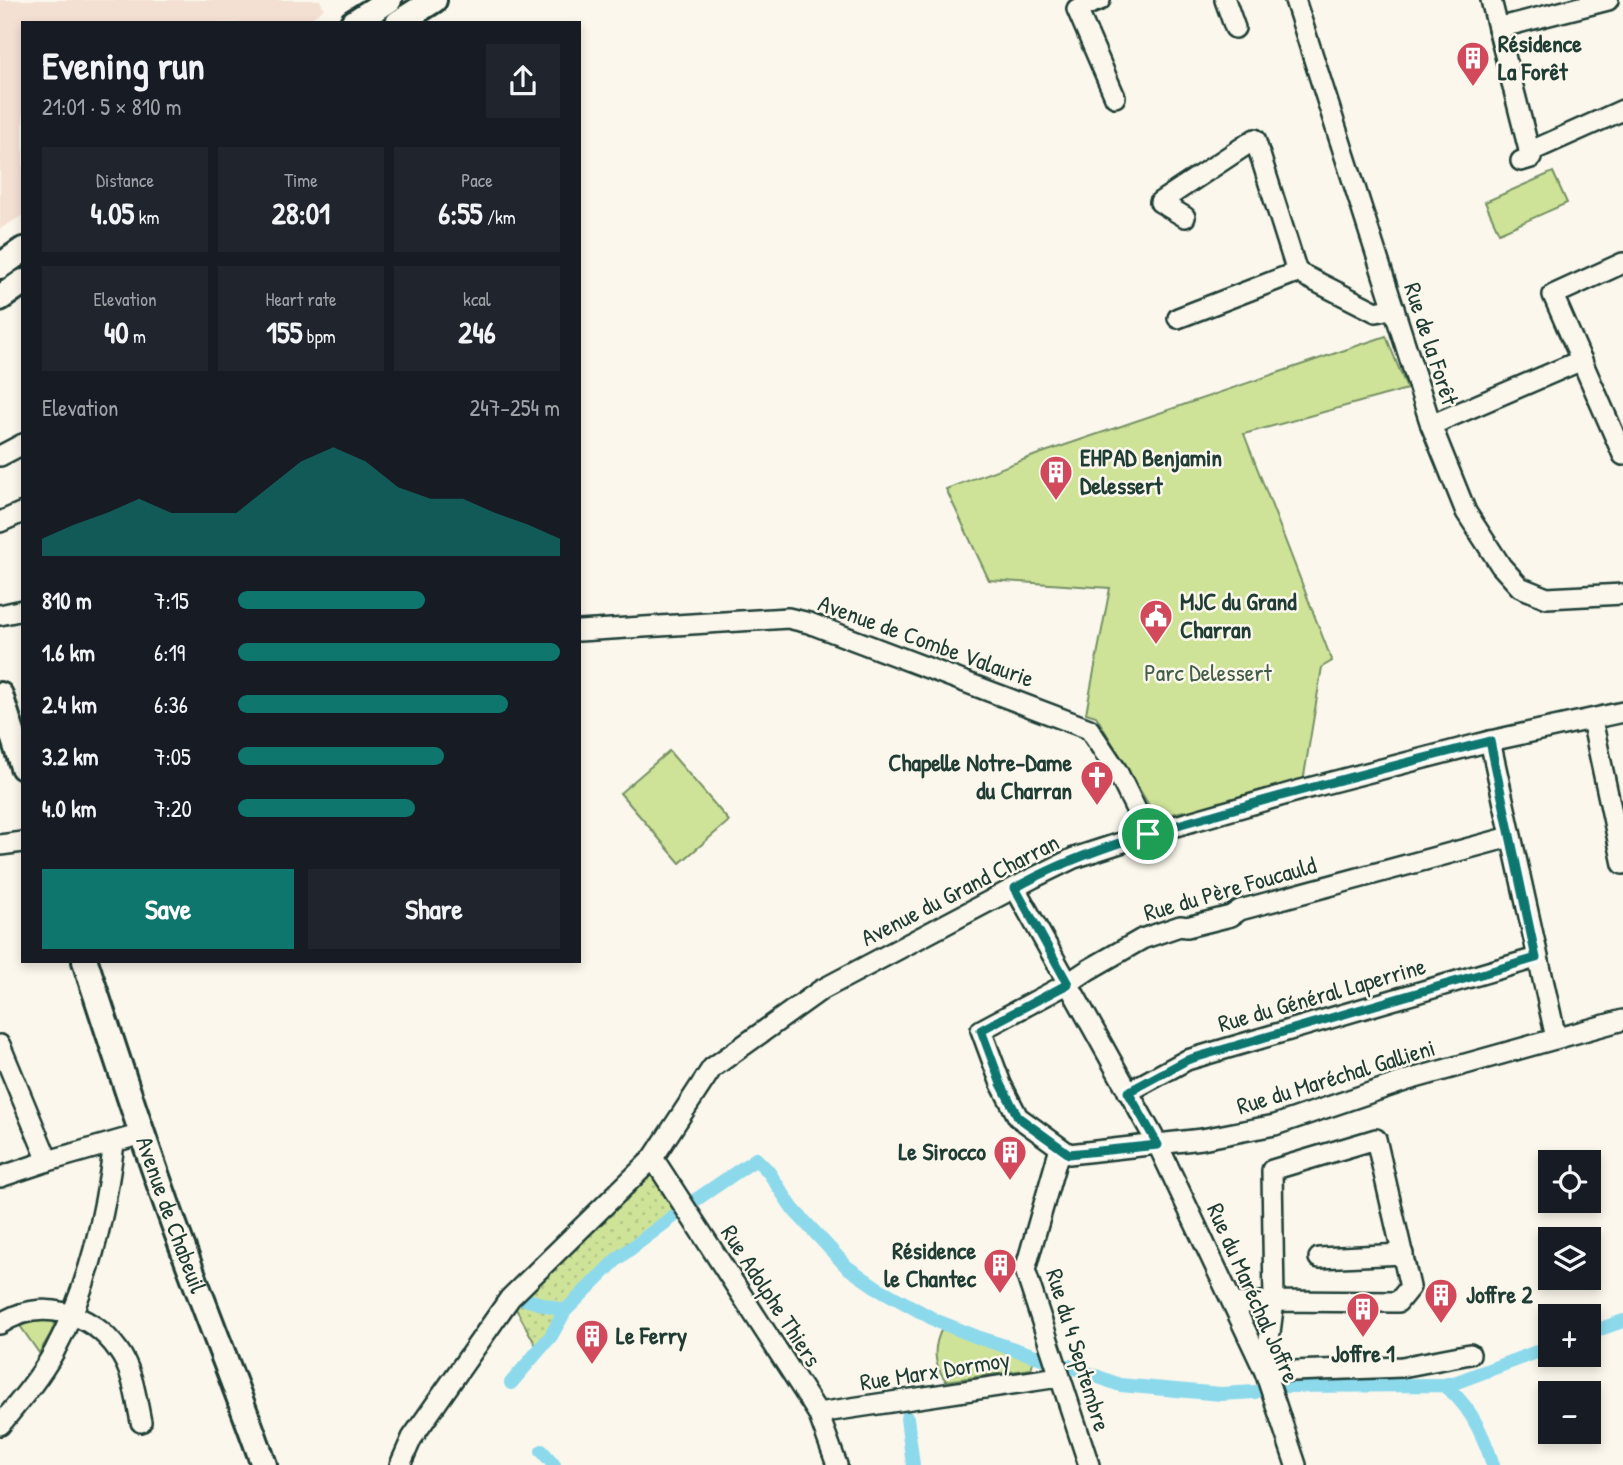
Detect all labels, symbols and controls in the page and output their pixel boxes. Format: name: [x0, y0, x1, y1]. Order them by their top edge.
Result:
place label: Résidence La Forêt: [1498, 27, 1582, 87]
text: Evening run: [42, 39, 205, 91]
building icon: Résidence La Forêt: [1454, 39, 1492, 88]
button: share: [486, 44, 560, 118]
text: 21:01 · 5 × 810 m: [42, 91, 181, 122]
text: Distance: [96, 167, 154, 193]
text: Time: [284, 167, 318, 193]
text: Pace: [461, 167, 493, 193]
text: 4.05: [91, 193, 134, 233]
text: 28:01: [272, 193, 330, 233]
text: 6:55: [438, 193, 483, 233]
text: km: [134, 204, 160, 230]
text: /km: [483, 204, 516, 230]
street label: Rue de la Forêt: [1397, 278, 1467, 410]
text: Elevation: [93, 286, 157, 312]
text: Heart rate: [266, 286, 336, 312]
text: kcal: [463, 286, 491, 312]
text: 40: [104, 312, 129, 352]
text: 155: [266, 312, 303, 352]
text: 246: [458, 312, 496, 352]
text: m: [129, 323, 146, 349]
text: bpm: [303, 323, 336, 349]
text: Elevation: [42, 392, 118, 423]
text: 247–254 m: [470, 392, 560, 423]
place label: EHPAD Benjamin Delessert: [1080, 441, 1222, 501]
building icon: EHPAD Benjamin Delessert: [1037, 453, 1075, 502]
text: 810 m: [42, 585, 92, 616]
text: 7:15: [154, 585, 189, 616]
place label: MJC du Grand Charran: [1180, 585, 1297, 645]
street label: Avenue de Combe Valaurie: [814, 586, 1039, 694]
public building icon: MJC du Grand Charran: [1137, 597, 1175, 646]
text: 1.6 km: [42, 637, 95, 668]
text: 6:19: [154, 637, 185, 668]
park label: Parc Delessert: [1144, 656, 1272, 688]
text: 2.4 km: [42, 689, 97, 720]
text: 6:36: [154, 689, 188, 720]
text: 3.2 km: [42, 741, 98, 772]
text: 7:05: [154, 741, 191, 772]
place label: Chapelle Notre-Dame du Charran: [888, 746, 1072, 806]
church icon: Chapelle Notre-Dame du Charran: [1078, 758, 1116, 807]
text: 4.0 km: [42, 793, 96, 824]
text: 7:20: [154, 793, 192, 824]
pin: [1118, 804, 1178, 864]
icon: arrive: [1129, 815, 1167, 853]
street label: Avenue du Grand Charran: [855, 825, 1064, 953]
street label: Rue du Père Foucauld: [1140, 848, 1320, 928]
button: Save: [42, 869, 294, 949]
button: Share: [308, 869, 560, 949]
street label: Rue du Général Laperrine: [1214, 949, 1430, 1039]
street label: Rue du Maréchal Gallieni: [1233, 1031, 1439, 1121]
street label: Avenue de Chabeuil: [129, 1132, 215, 1298]
building icon: Le Sirocco: [991, 1133, 1029, 1182]
place label: Le Sirocco: [898, 1135, 986, 1167]
map controls: [1538, 1150, 1601, 1444]
button: locate: [1538, 1150, 1601, 1213]
street label: Rue du Maréchal Joffre: [1200, 1198, 1308, 1388]
street label: Rue Adolphe Thiers: [714, 1218, 830, 1372]
button: layers: [1538, 1227, 1601, 1290]
place label: Résidence le Chantec: [884, 1234, 977, 1294]
building icon: Résidence le Chantec: [981, 1246, 1019, 1295]
street label: Rue du 4 Septembre: [1039, 1265, 1119, 1435]
building icon: Joffre 2: [1422, 1276, 1460, 1325]
place label: Joffre 2: [1466, 1278, 1533, 1310]
building icon: Joffre 1: [1344, 1290, 1382, 1339]
button: +: [1538, 1304, 1601, 1367]
building icon: Le Ferry: [573, 1317, 611, 1366]
place label: Le Ferry: [616, 1319, 687, 1352]
place label: Joffre 1: [1331, 1337, 1395, 1369]
street label: Rue Marx Dormoy: [858, 1342, 1012, 1398]
button: −: [1538, 1381, 1601, 1444]

